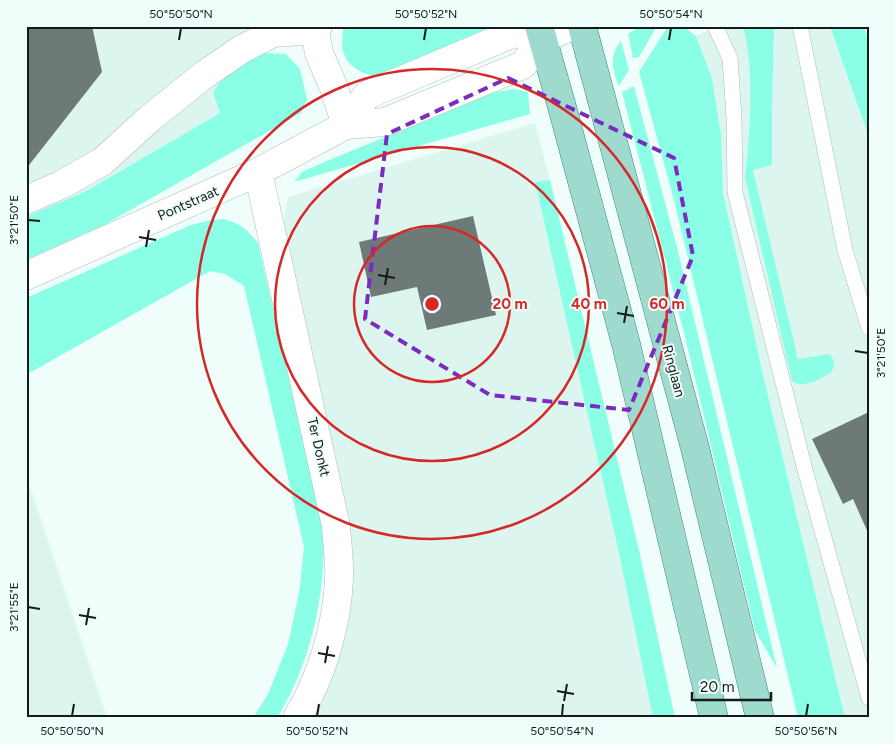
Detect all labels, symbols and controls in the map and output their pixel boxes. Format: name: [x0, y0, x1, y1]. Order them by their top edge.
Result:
text: 50°50'50"N: [149, 7, 213, 21]
text: 50°50'52"N: [395, 7, 457, 21]
text: 50°50'54"N: [639, 7, 703, 21]
street label: Pontstraat: [155, 182, 221, 225]
text: 3°21'50"E: [7, 195, 21, 245]
centre of rings: [423, 295, 441, 313]
text: 20 m: [492, 295, 528, 313]
text: 40 m: [571, 295, 607, 313]
text: 60 m: [649, 295, 685, 313]
text: 3°21'50"E: [874, 328, 888, 378]
street label: Ringlaan: [658, 343, 689, 399]
street label: Ter Donkt: [303, 416, 334, 478]
text: 3°21'55"E: [7, 582, 21, 632]
scale bar: [692, 669, 771, 701]
text: 20 m: [700, 678, 734, 696]
text: 50°50'50"N: [40, 724, 104, 738]
text: 50°50'52"N: [286, 724, 348, 738]
text: 50°50'54"N: [530, 724, 594, 738]
text: 50°50'56"N: [775, 724, 837, 738]

